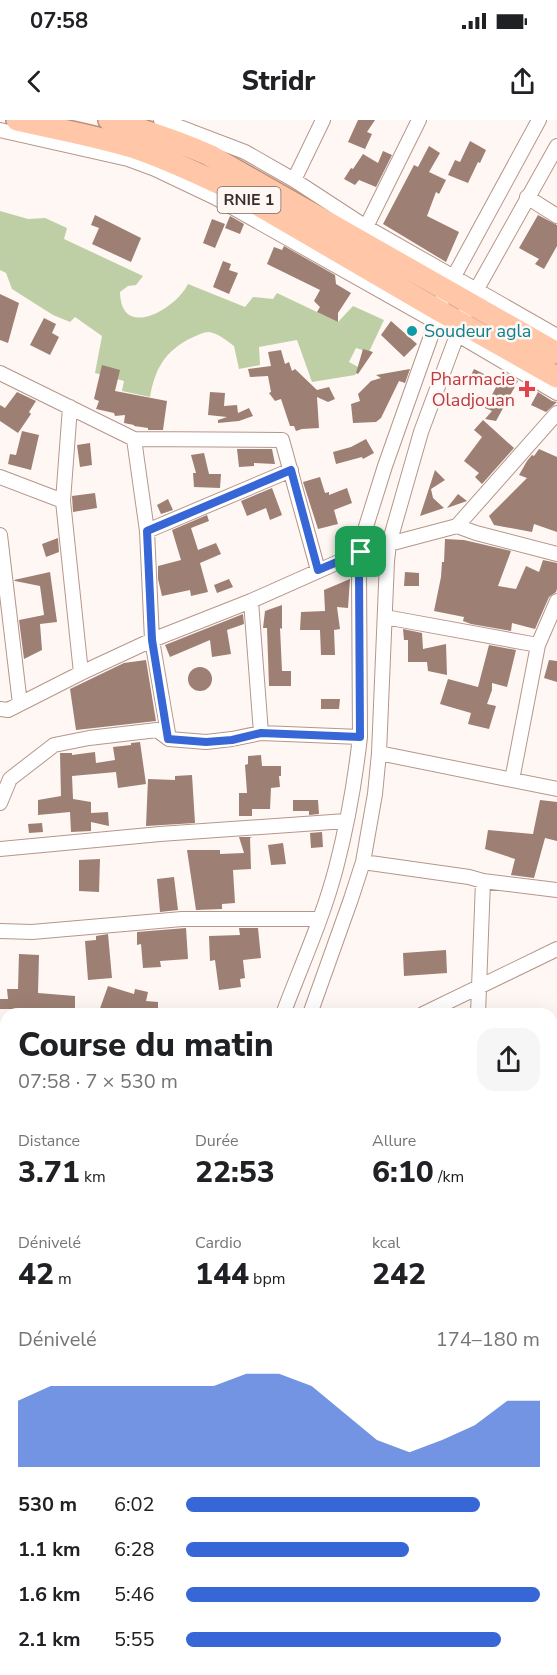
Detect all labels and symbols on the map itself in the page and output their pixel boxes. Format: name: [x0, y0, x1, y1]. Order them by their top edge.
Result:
road number: RNIE 1: [218, 187, 280, 213]
place label: Soudeur agla: [424, 319, 531, 343]
marker: Soudeur agla: [405, 324, 419, 338]
place label: Pharmacie Oladjouan: [430, 367, 515, 412]
marker: Pharmacie Oladjouan: [520, 382, 534, 396]
pin: [335, 526, 386, 577]

